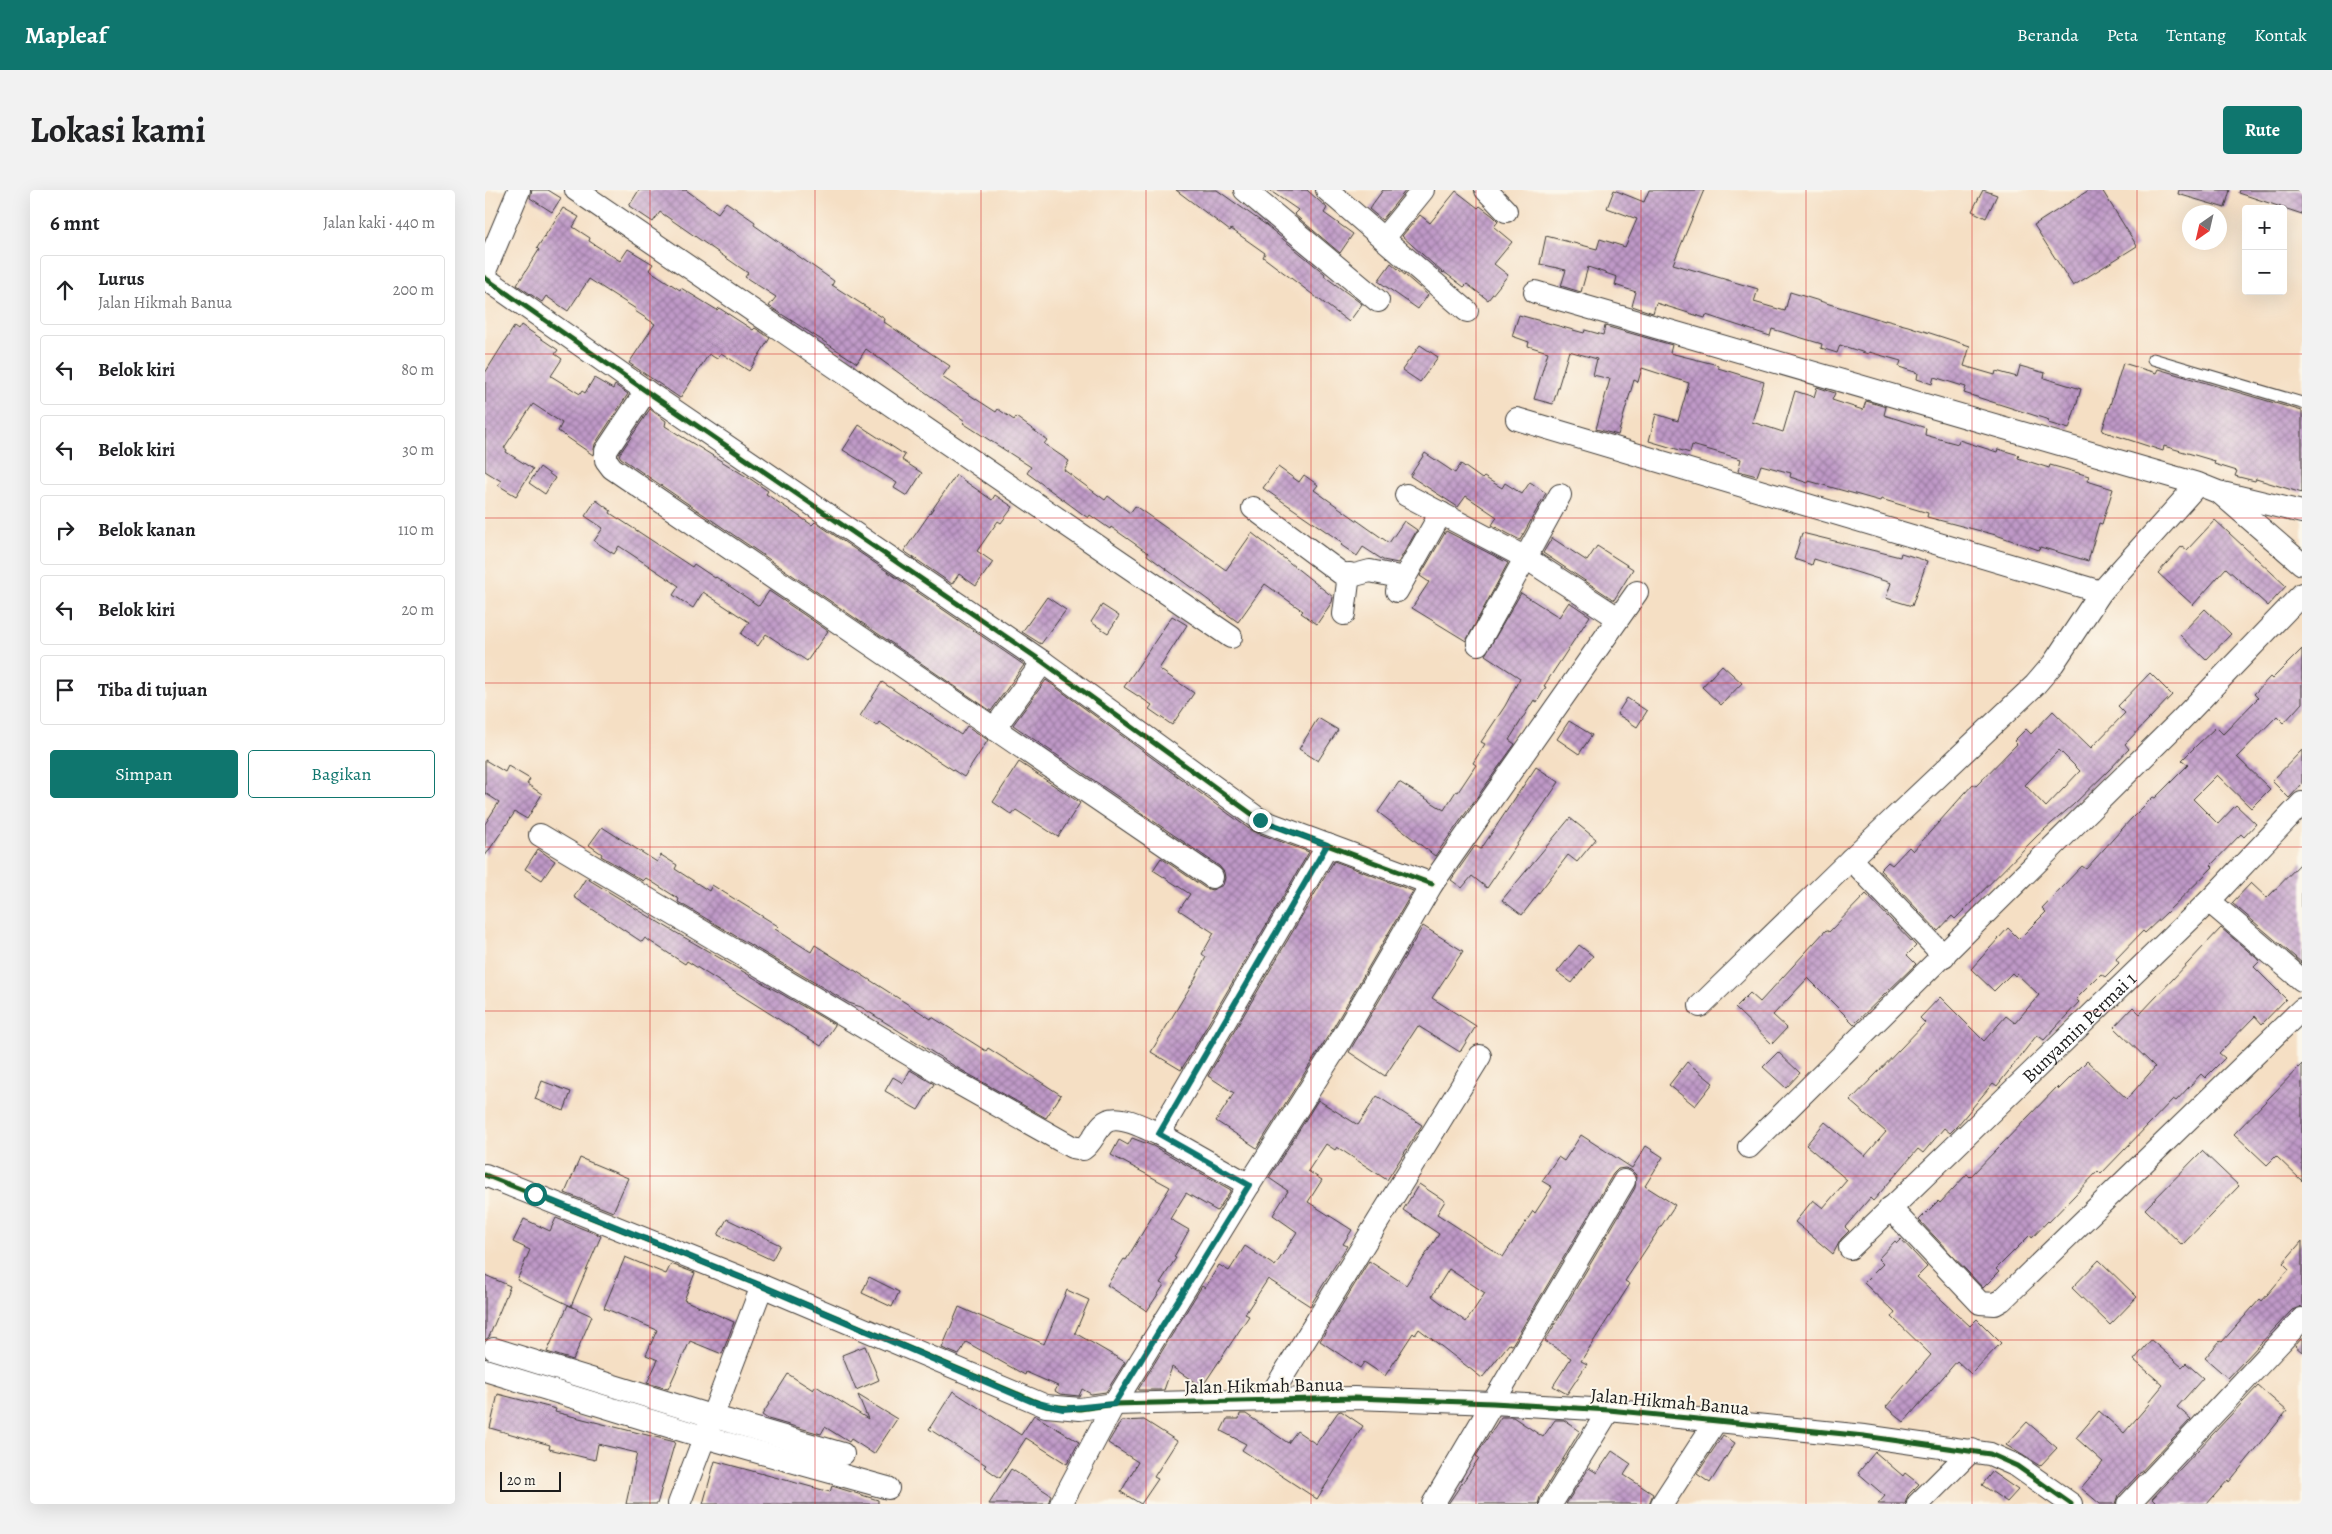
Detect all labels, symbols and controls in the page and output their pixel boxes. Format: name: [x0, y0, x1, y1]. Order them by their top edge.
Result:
text: Mapleaf: [25, 19, 107, 51]
text: Beranda: [2017, 23, 2079, 47]
text: Peta: [2107, 23, 2138, 47]
text: Tentang: [2166, 23, 2226, 47]
text: Kontak: [2254, 23, 2307, 47]
text: Lokasi kami: [30, 106, 206, 154]
button: Rute: [2223, 106, 2302, 154]
north arrow: [2182, 205, 2227, 250]
map controls: [2242, 205, 2287, 295]
button: +: [2242, 205, 2287, 250]
text: 6 mnt: [50, 209, 100, 237]
text: Jalan kaki · 440 m: [323, 212, 435, 234]
button: −: [2242, 250, 2287, 295]
text: Lurus: [98, 266, 144, 292]
icon: ahead: [51, 276, 79, 304]
text: 200 m: [393, 279, 434, 301]
text: Jalan Hikmah Banua: [98, 292, 232, 314]
icon: left: [51, 356, 79, 384]
text: Belok kiri: [98, 357, 175, 383]
text: 80 m: [401, 359, 434, 381]
icon: left: [51, 436, 79, 464]
text: Belok kiri: [98, 437, 175, 463]
text: 30 m: [402, 439, 434, 461]
icon: right: [51, 516, 79, 544]
text: Belok kanan: [98, 517, 196, 543]
text: 110 m: [398, 519, 434, 541]
icon: left: [51, 596, 79, 624]
text: Belok kiri: [98, 597, 175, 623]
text: 20 m: [401, 599, 434, 621]
icon: arrive: [51, 676, 79, 704]
text: Tiba di tujuan: [98, 677, 207, 703]
button: Simpan: [50, 750, 238, 798]
button: Bagikan: [248, 750, 435, 798]
route end: [1249, 809, 1272, 832]
street label: Bunyamin Permai 1: [2016, 966, 2143, 1089]
route start: [524, 1183, 547, 1206]
street label: Jalan Hikmah Banua: [1184, 1372, 1344, 1400]
street label: Jalan Hikmah Banua: [1589, 1382, 1751, 1422]
scale bar: [500, 1469, 561, 1492]
text: 20 m: [507, 1471, 536, 1490]

